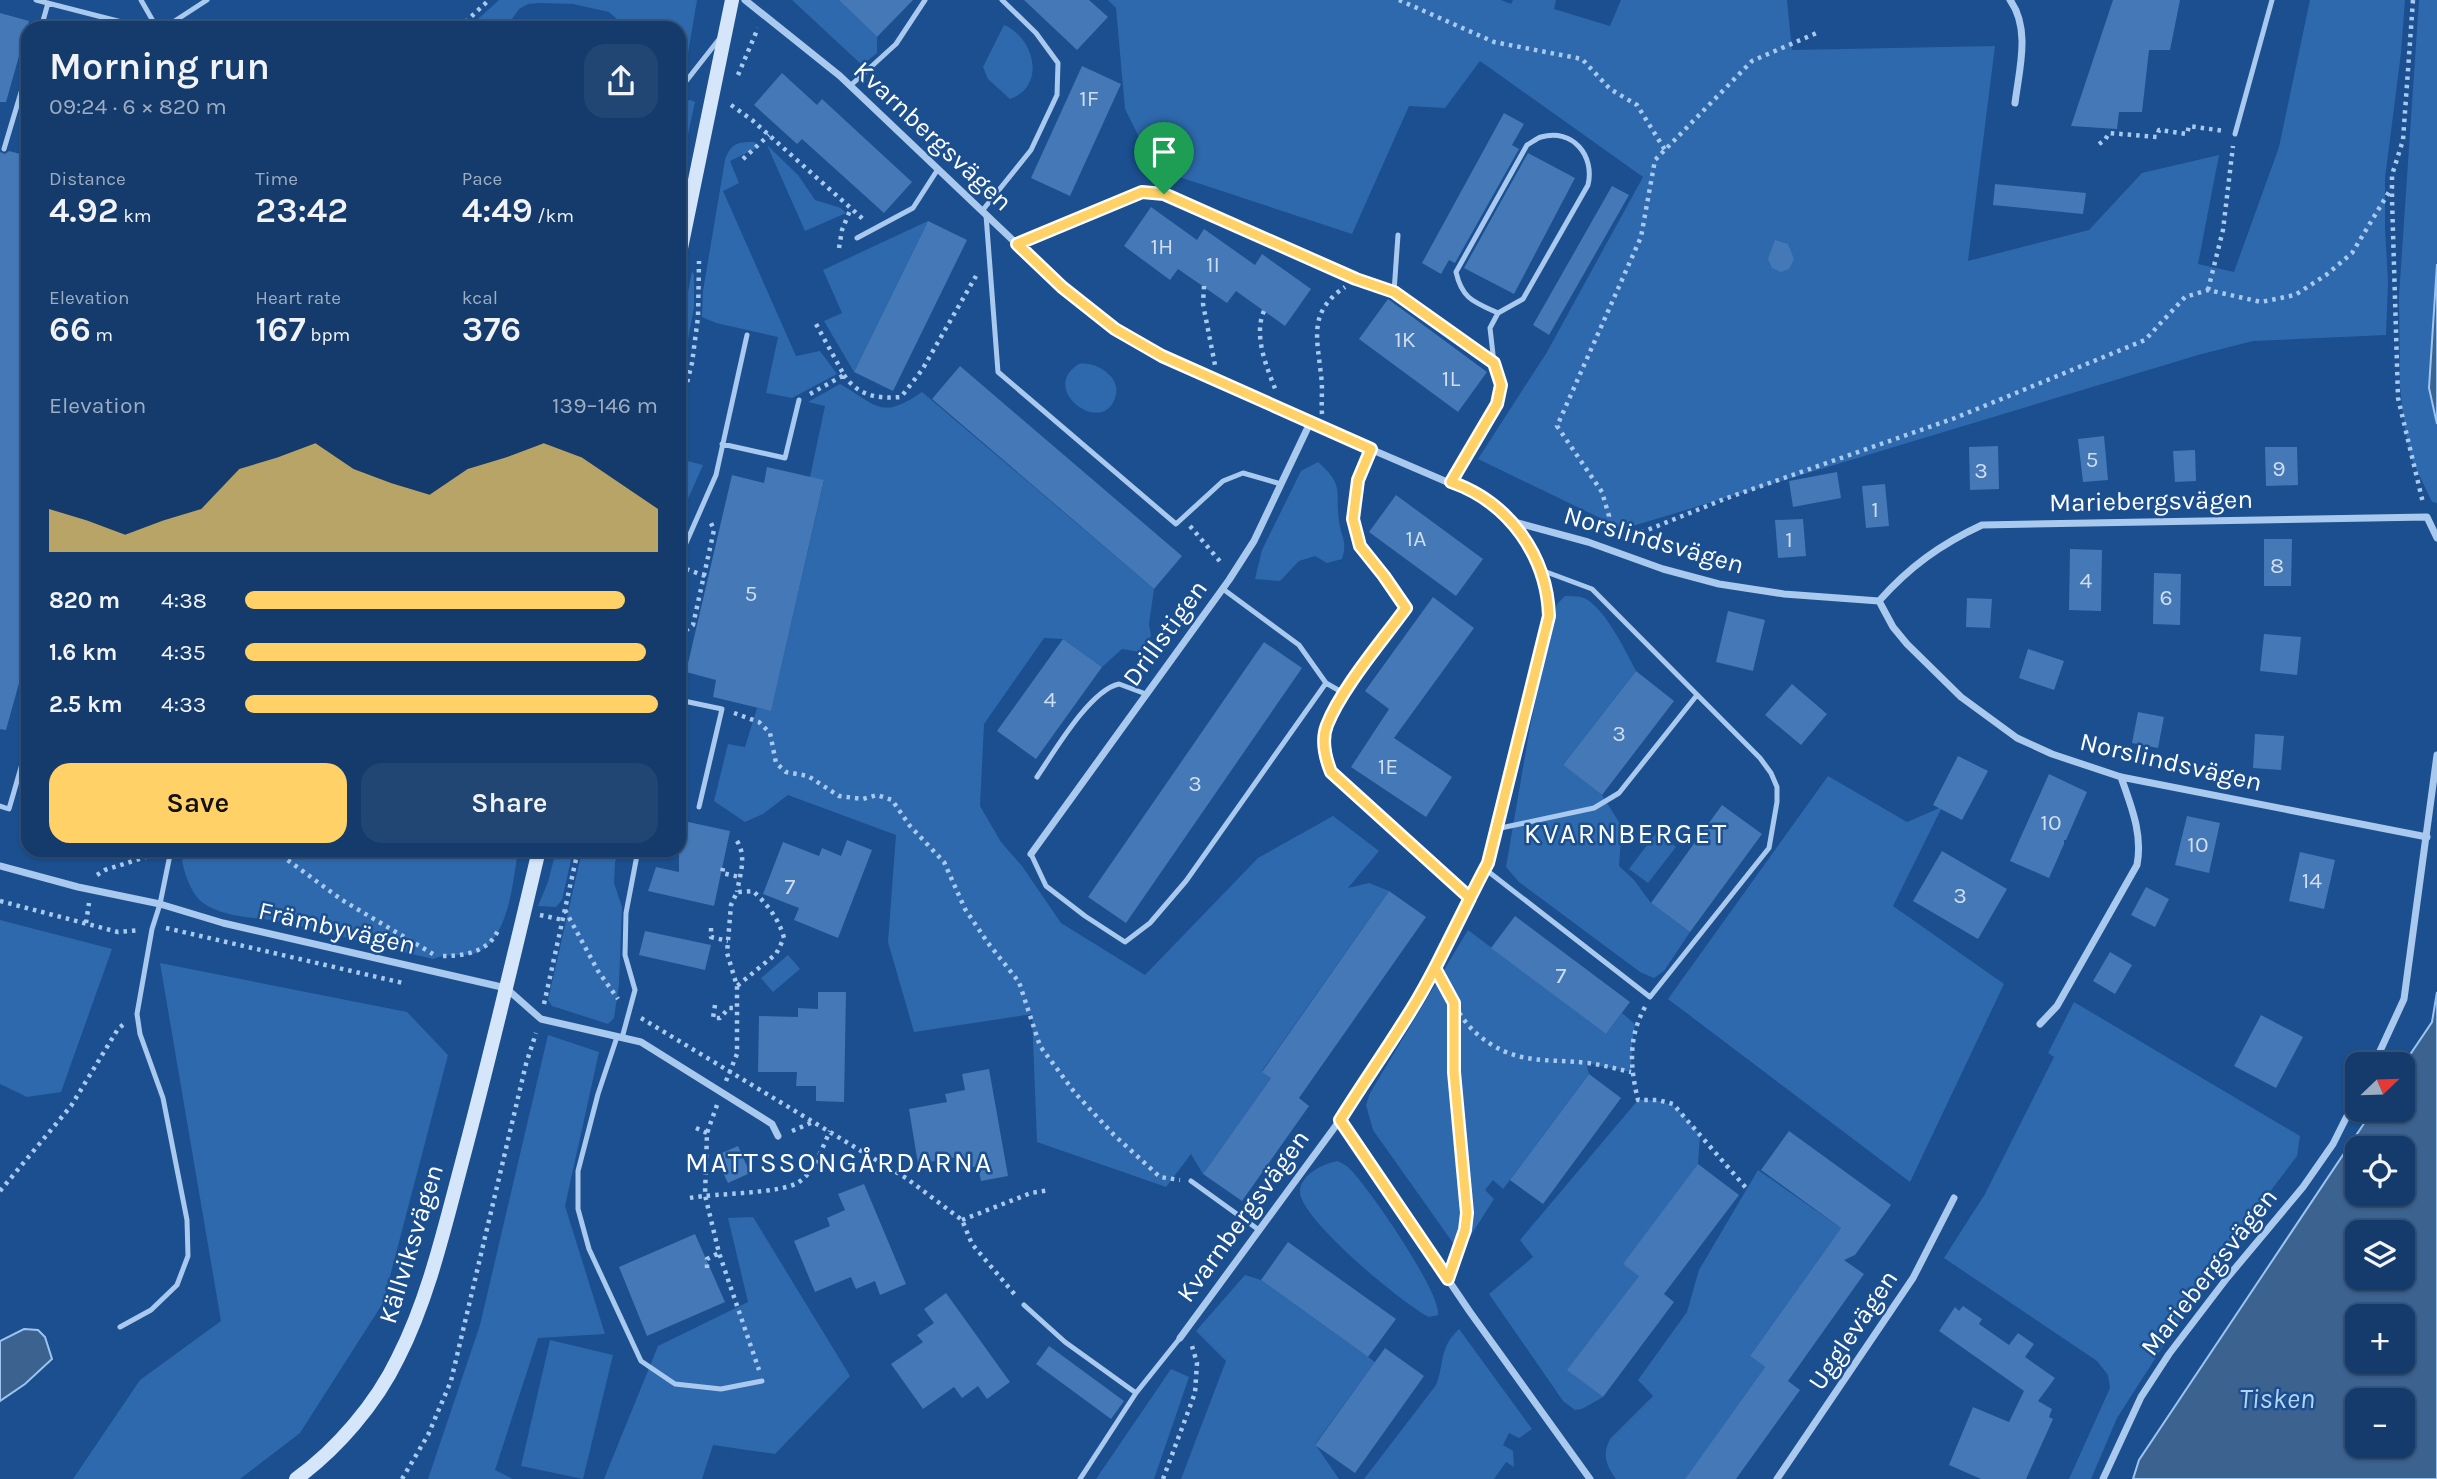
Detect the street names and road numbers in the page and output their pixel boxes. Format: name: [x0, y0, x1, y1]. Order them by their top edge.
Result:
street label: Kvarnbergsvägen: [847, 55, 1019, 217]
street label: Mariebergsvägen: [2049, 484, 2253, 518]
street label: Norslindsvägen: [1560, 499, 1748, 581]
street label: Drillstigen: [1116, 574, 1214, 692]
street label: Norslindsvägen: [2077, 726, 2265, 798]
street label: Främbyvägen: [255, 895, 419, 961]
street label: Kvarnbergsvägen: [1170, 1124, 1316, 1308]
street label: Källviksvägen: [372, 1161, 450, 1327]
street label: Mariebergsvägen: [2134, 1182, 2284, 1362]
street label: Ugglevägen: [1802, 1264, 1904, 1396]

